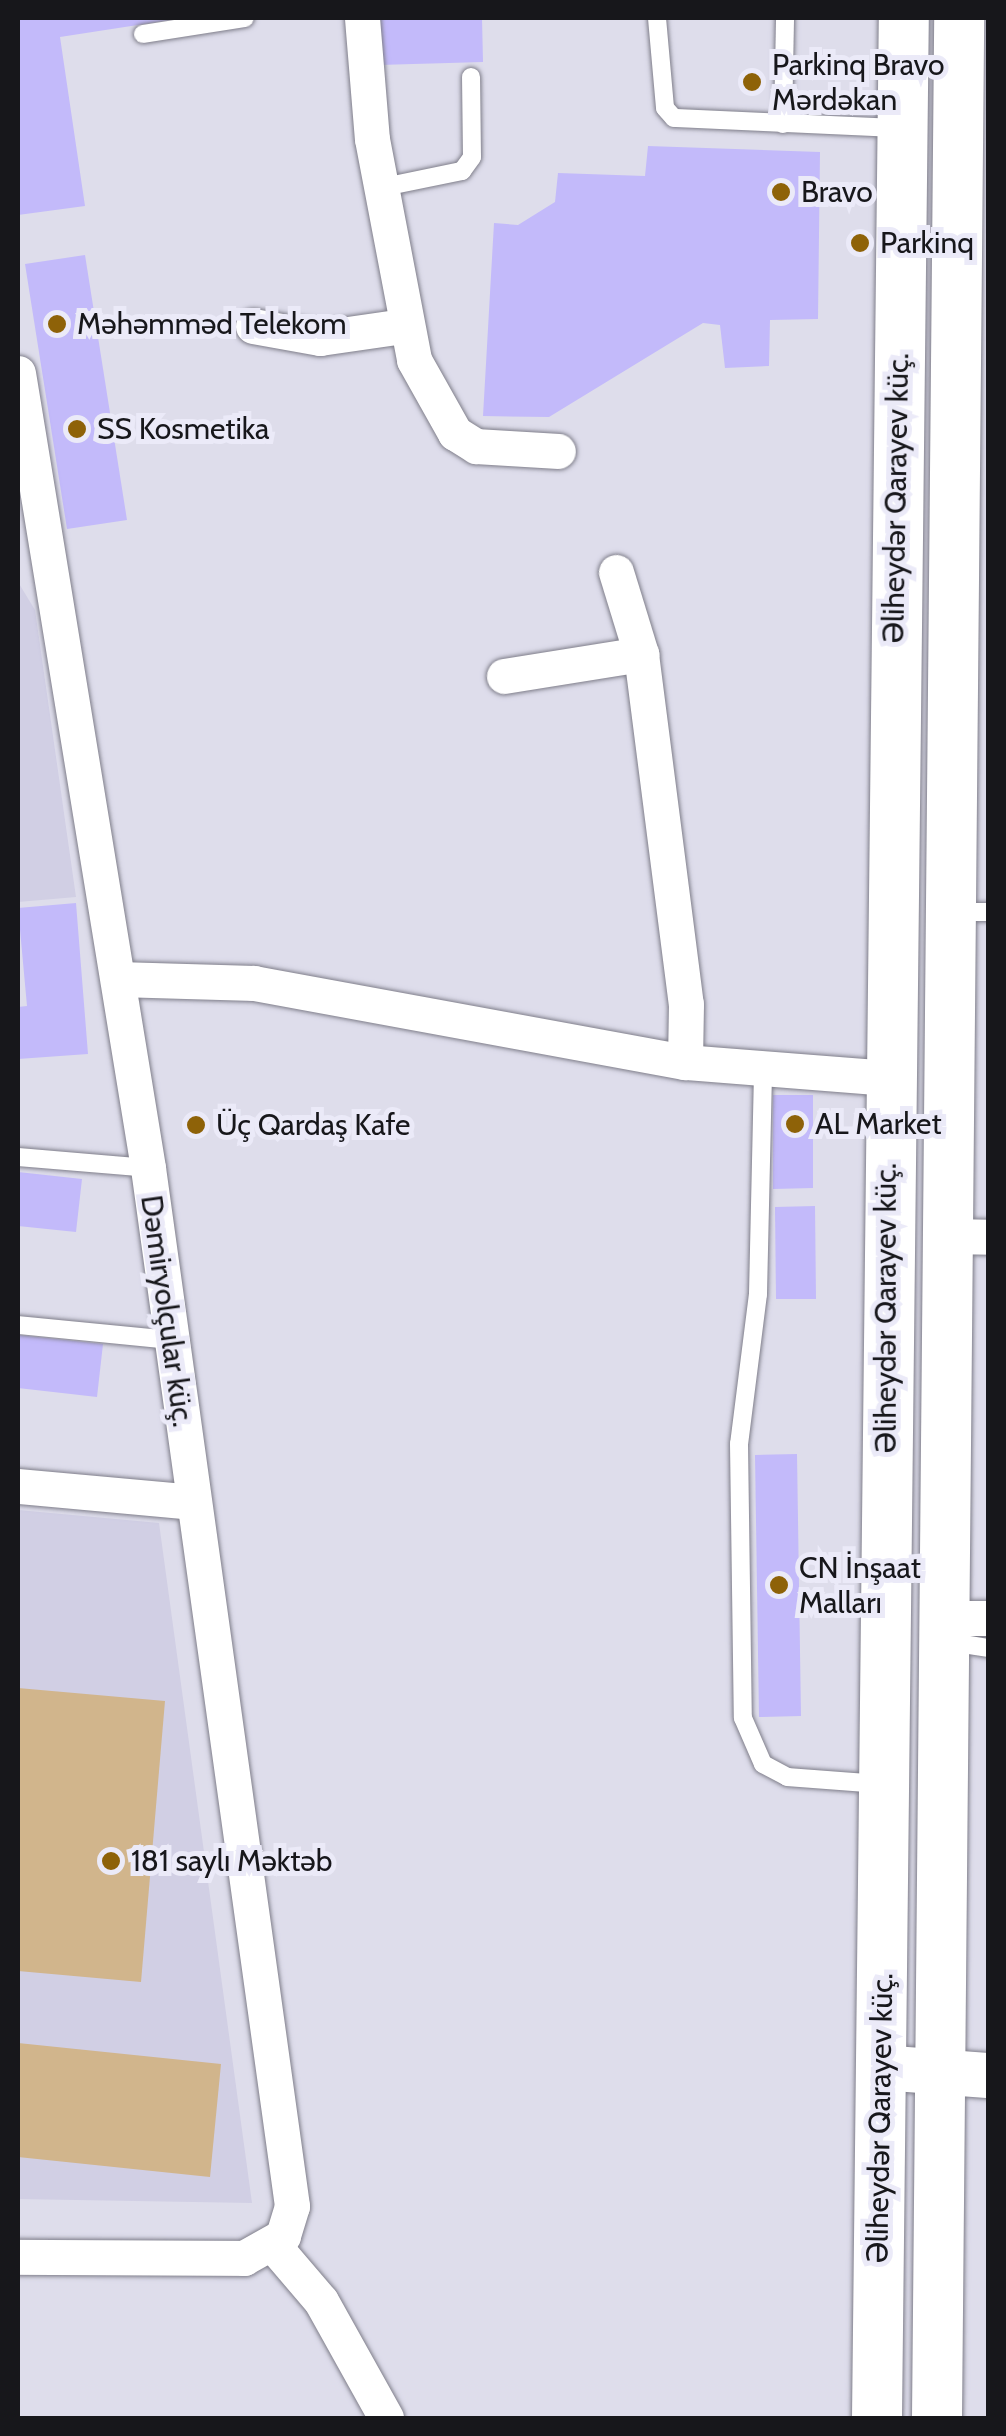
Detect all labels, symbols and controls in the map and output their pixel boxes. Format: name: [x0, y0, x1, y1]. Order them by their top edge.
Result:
place label: Parkinq Bravo Mərdəkan: [772, 47, 944, 118]
marker: Parkinq Bravo Mərdəkan: [741, 71, 763, 93]
place label: Bravo: [801, 174, 873, 210]
marker: Bravo: [770, 181, 792, 203]
place label: Parkinq: [880, 225, 974, 261]
marker: Parkinq: [849, 232, 871, 254]
place label: Məhəmməd Telekom: [77, 306, 347, 342]
marker: Məhəmməd Telekom: [46, 313, 68, 335]
street label: Əliheydər Qarayev küç.: [875, 353, 917, 643]
place label: SS Kosmetika: [97, 411, 269, 447]
marker: SS Kosmetika: [66, 418, 88, 440]
place label: AL Market: [815, 1106, 942, 1142]
place label: Üç Qardaş Kafe: [216, 1107, 410, 1143]
marker: AL Market: [784, 1113, 806, 1135]
marker: Üç Qardaş Kafe: [185, 1114, 207, 1136]
street label: Əliheydər Qarayev küç.: [868, 1163, 904, 1453]
street label: Dəmiryolçular küç.: [133, 1193, 201, 1429]
place label: CN İnşaat Malları: [799, 1550, 921, 1620]
marker: CN İnşaat Malları: [768, 1574, 790, 1596]
place label: 181 saylı Məktəb: [131, 1843, 332, 1879]
marker: 181 saylı Məktəb: [100, 1850, 122, 1872]
street label: Əliheydər Qarayev küç.: [859, 1973, 901, 2263]

